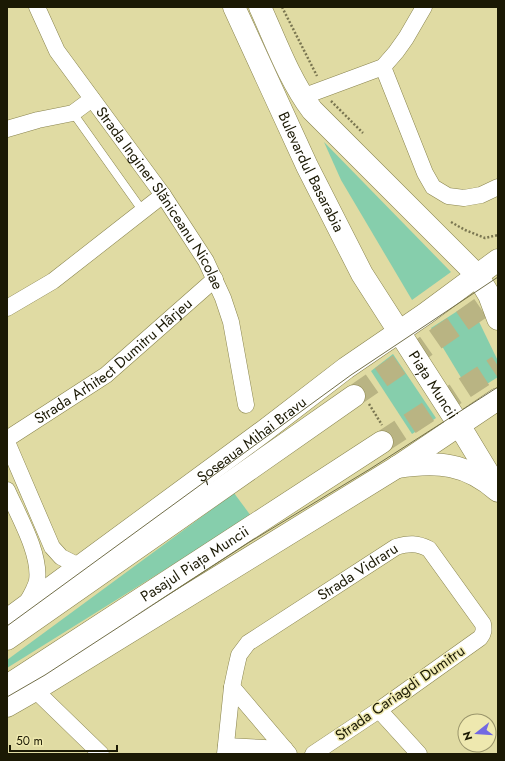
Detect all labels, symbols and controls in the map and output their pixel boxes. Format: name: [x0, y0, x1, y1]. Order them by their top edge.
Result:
street label: Strada Inginer Slăniceanu Nicolae: [91, 102, 229, 293]
street label: Bulevardul Basarabia: [272, 108, 350, 236]
street label: Strada Arhitect Dumitru Hârjeu: [30, 293, 197, 430]
street label: Piața Muncii: [403, 346, 463, 424]
street label: Șoseaua Mihai Bravu: [192, 391, 311, 488]
street label: Pasajul Piața Muncii: [136, 520, 253, 607]
street label: Strada Vidraru: [313, 537, 403, 606]
street label: Strada Cariagdi Dumitru: [331, 640, 469, 746]
north arrow: [457, 713, 497, 753]
scale bar: [10, 727, 117, 753]
text: N: [459, 729, 476, 742]
text: 50 m: [16, 732, 43, 750]

